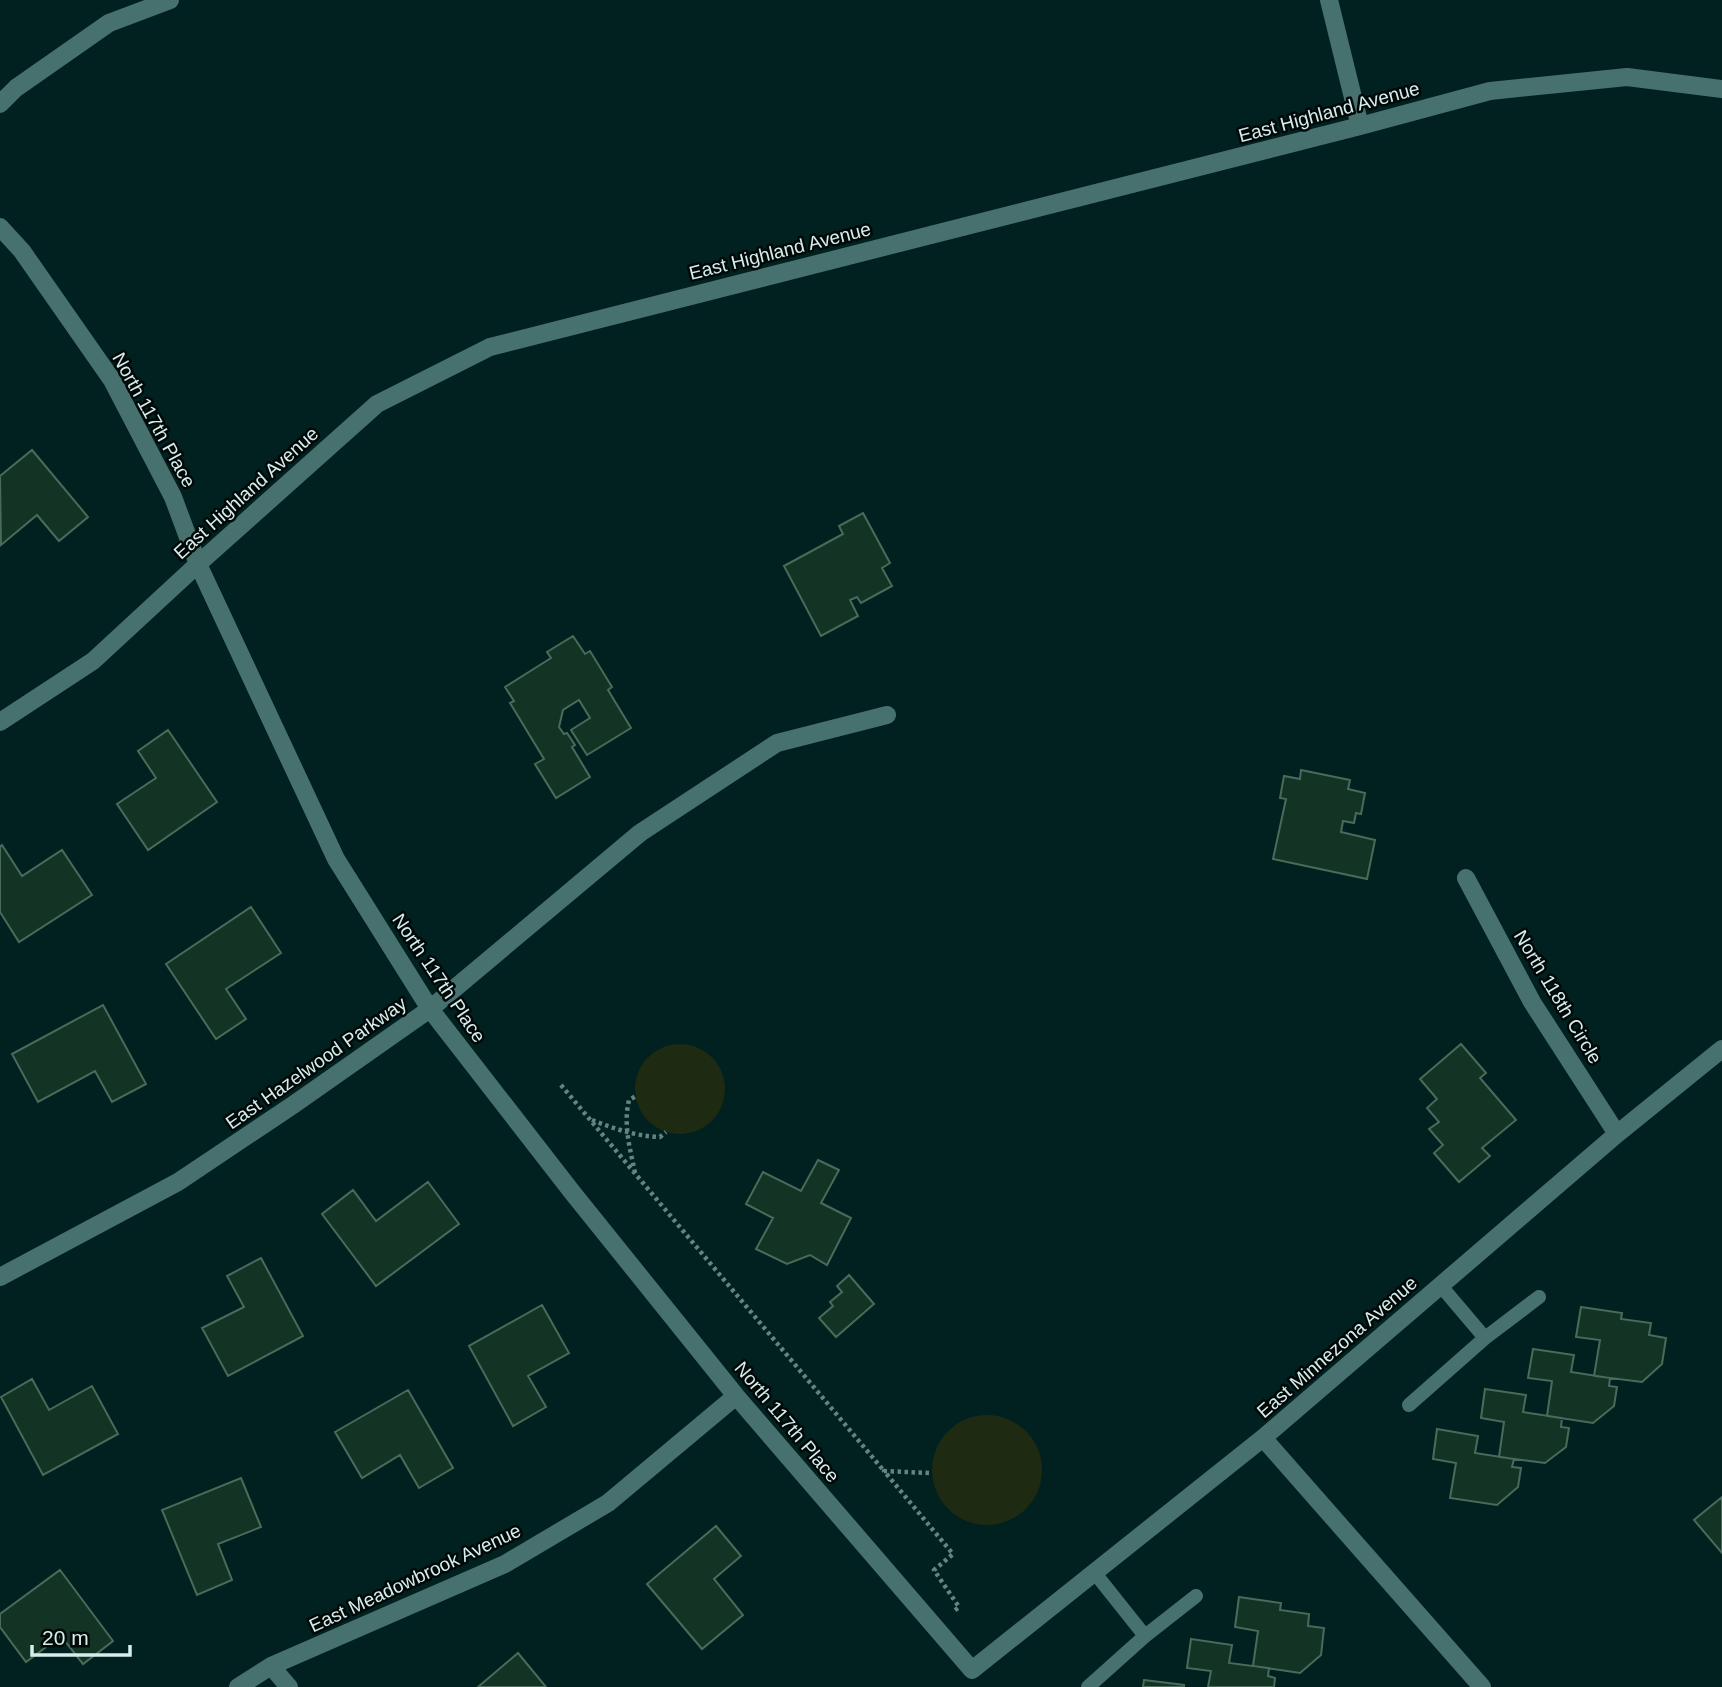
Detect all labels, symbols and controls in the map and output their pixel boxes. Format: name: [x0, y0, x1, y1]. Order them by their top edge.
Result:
street label: East Highland Avenue: [1236, 78, 1422, 146]
street label: East Highland Avenue: [687, 218, 873, 284]
street label: North 117th Place: [108, 349, 200, 491]
street label: East Highland Avenue: [170, 423, 322, 563]
street label: North 117th Place: [388, 910, 490, 1046]
street label: North 118th Circle: [1510, 927, 1606, 1067]
street label: East Hazelwood Parkway: [222, 992, 411, 1133]
street label: East Minnezona Avenue: [1253, 1272, 1421, 1422]
street label: North 117th Place: [731, 1358, 843, 1486]
street label: East Meadowbrook Avenue: [306, 1520, 524, 1636]
scale bar: [32, 1614, 130, 1658]
text: 20 m: [42, 1626, 89, 1649]

